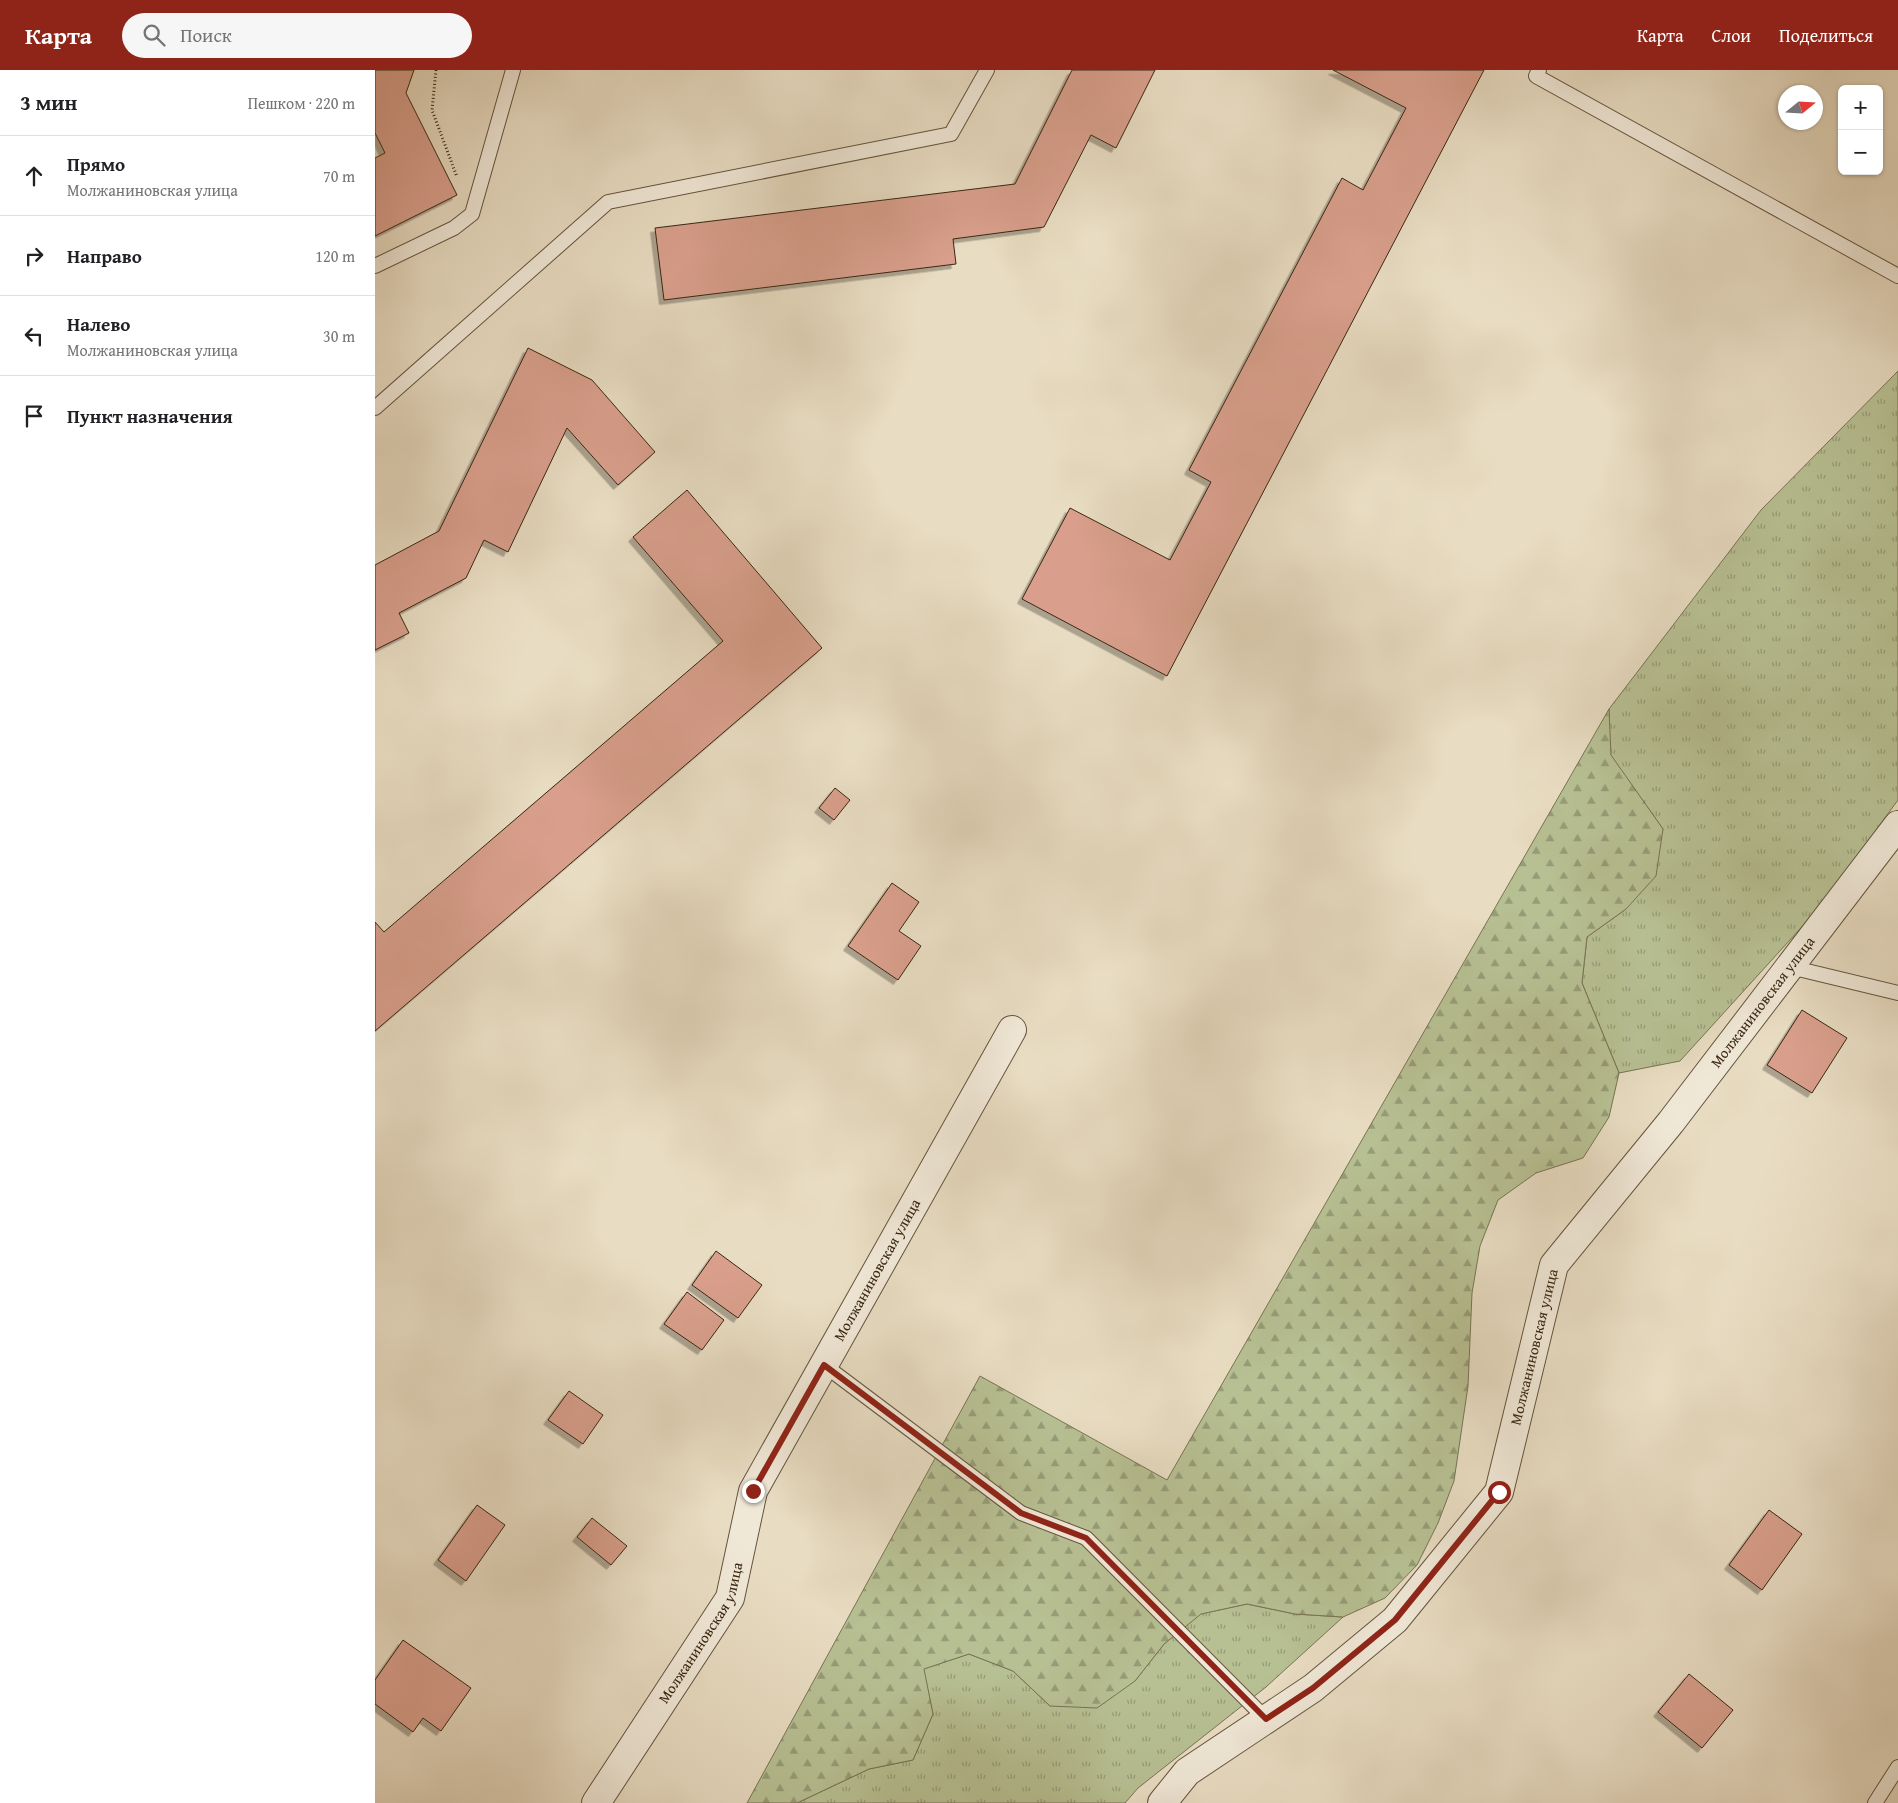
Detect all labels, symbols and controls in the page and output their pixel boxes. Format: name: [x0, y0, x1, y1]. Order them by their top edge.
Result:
search box: [122, 13, 472, 58]
text: Карта: [25, 18, 92, 53]
icon: search: [140, 21, 168, 49]
text: Поиск: [180, 21, 232, 49]
text: Карта: [1637, 22, 1684, 49]
text: Слои: [1712, 22, 1751, 49]
text: Поделиться: [1779, 22, 1873, 49]
north arrow: [1778, 85, 1823, 130]
map controls: [1838, 85, 1883, 175]
button: +: [1838, 85, 1883, 130]
text: 3 мин: [20, 87, 77, 118]
text: Пешком · 220 m: [248, 91, 355, 115]
button: −: [1838, 130, 1883, 175]
text: Прямо: [67, 150, 125, 178]
icon: ahead: [20, 162, 48, 190]
text: 70 m: [323, 164, 355, 188]
text: Молжаниновская улица: [67, 178, 238, 202]
icon: right: [20, 242, 48, 270]
text: Направо: [67, 242, 142, 270]
text: 120 m: [315, 244, 355, 268]
text: Налево: [67, 310, 130, 338]
icon: left: [20, 322, 48, 350]
text: 30 m: [323, 324, 355, 348]
text: Молжаниновская улица: [67, 338, 238, 362]
icon: arrive: [20, 402, 48, 430]
text: Пункт назначения: [67, 402, 233, 430]
street label: Молжаниновская улица: [1705, 931, 1820, 1072]
street label: Молжаниновская улица: [828, 1194, 926, 1345]
street label: Молжаниновская улица: [1505, 1266, 1563, 1427]
route end: [742, 1480, 765, 1503]
route start: [1488, 1481, 1511, 1504]
street label: Молжаниновская улица: [653, 1559, 748, 1707]

